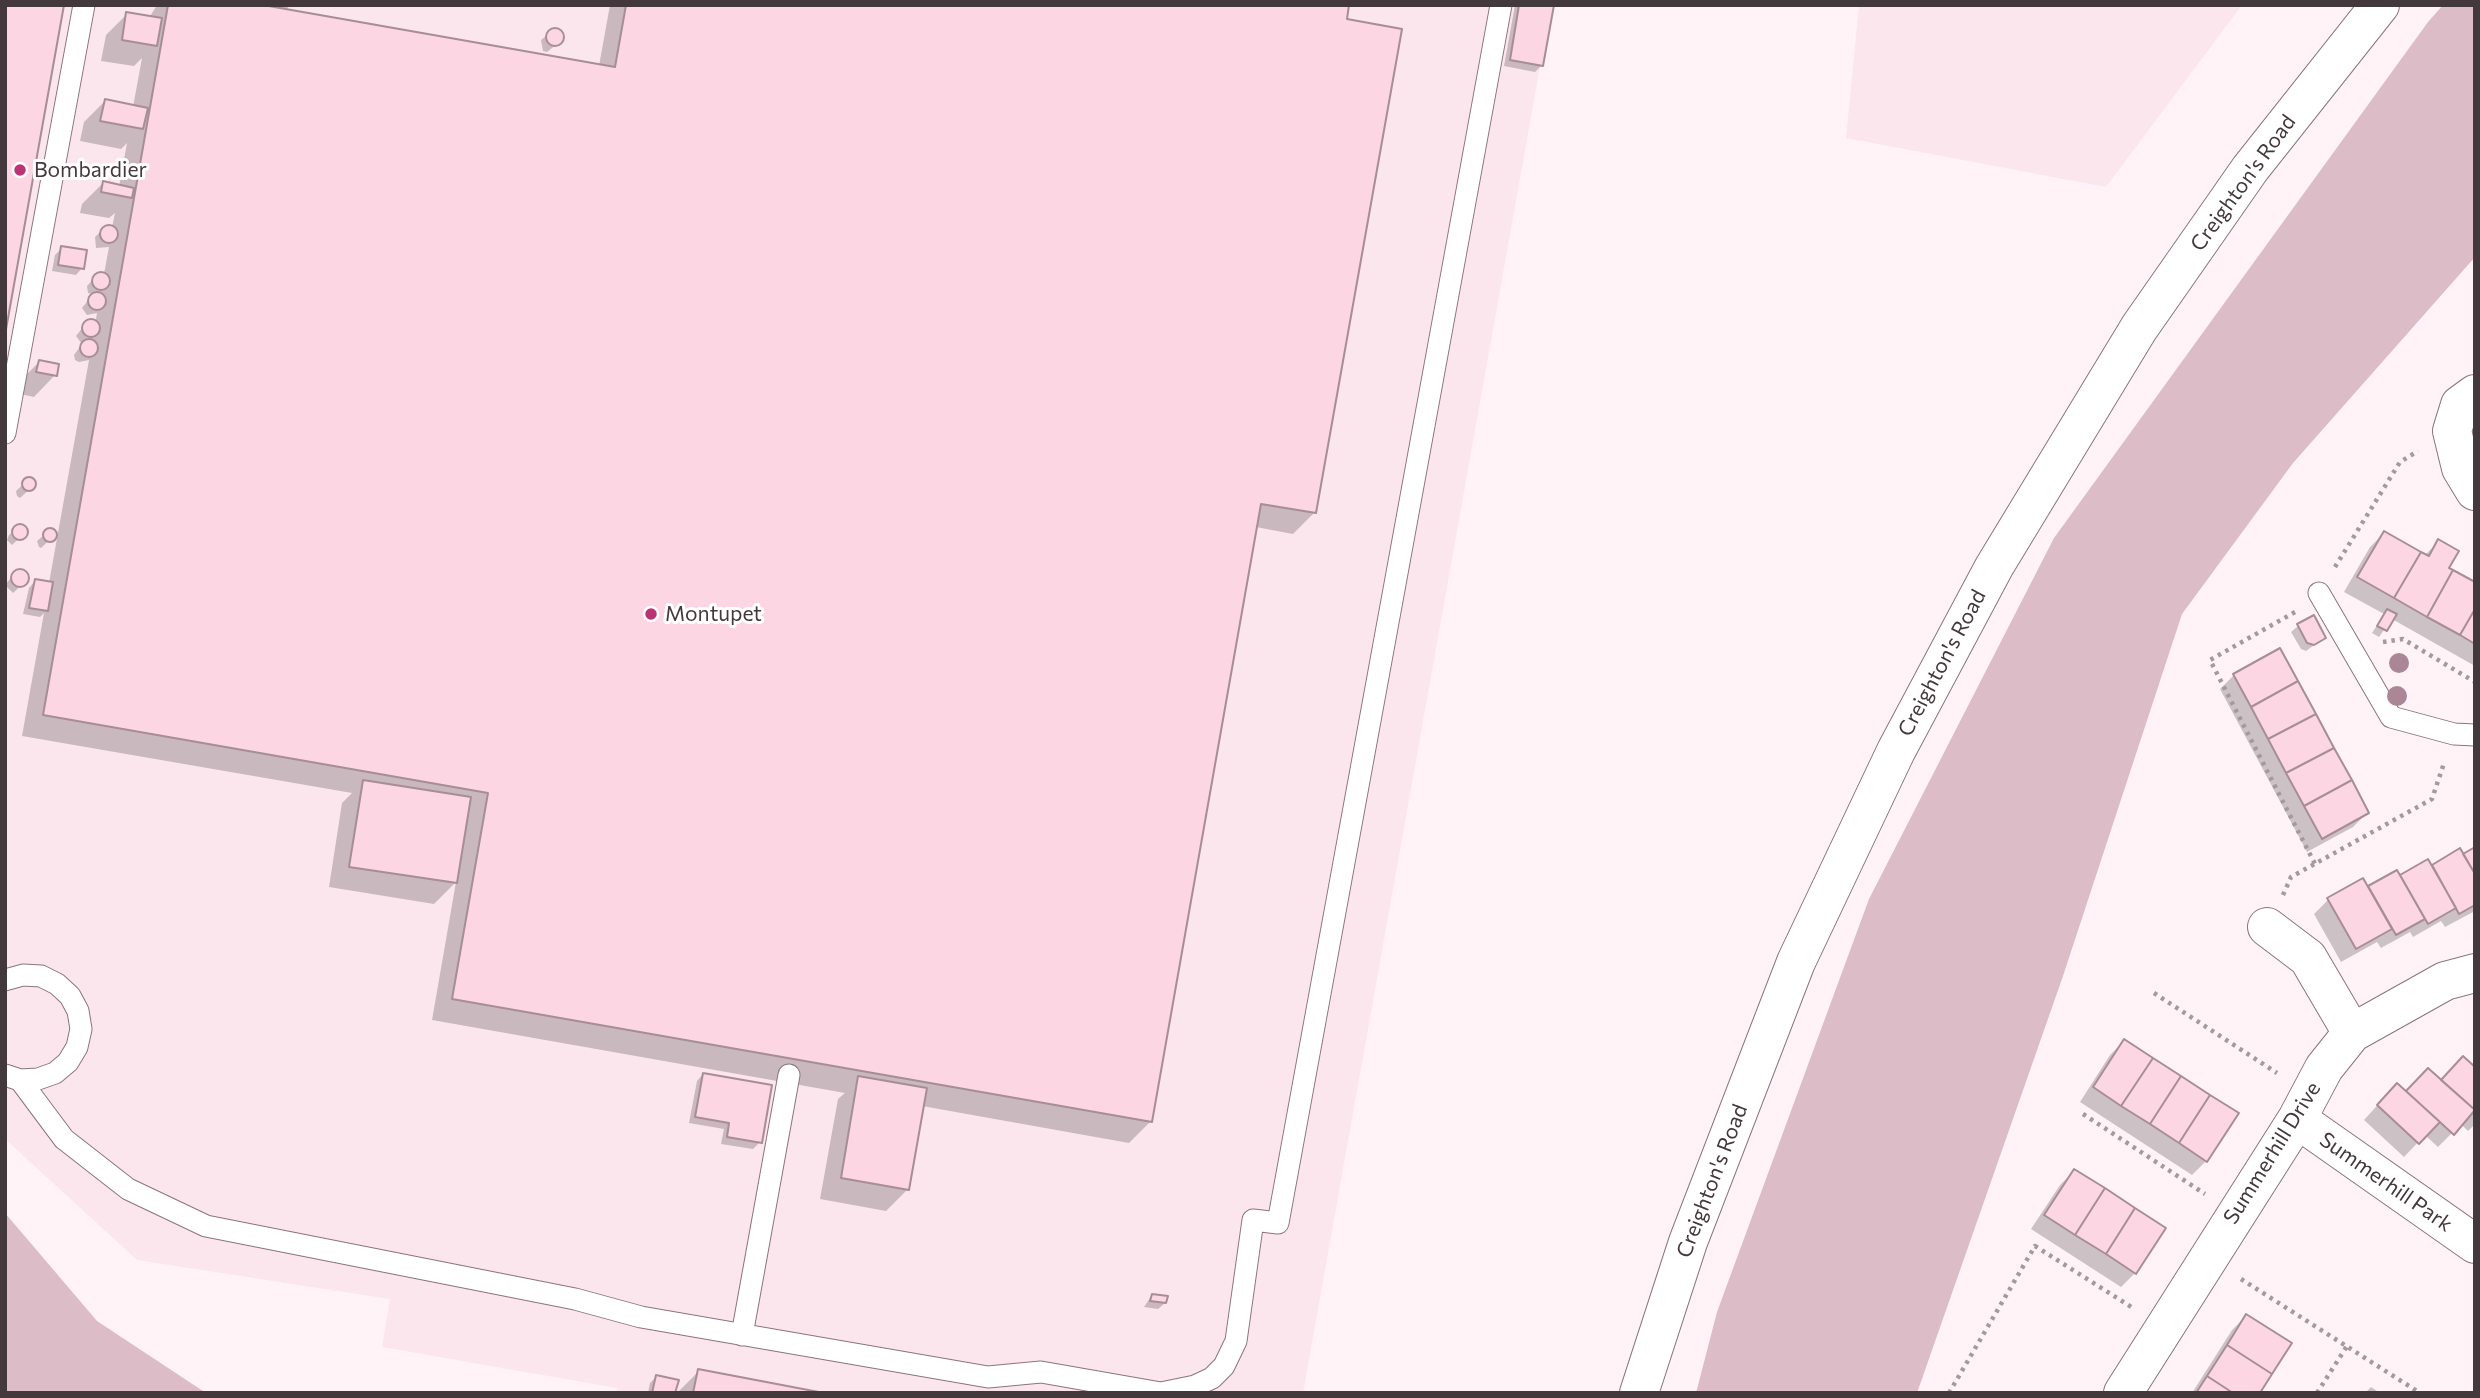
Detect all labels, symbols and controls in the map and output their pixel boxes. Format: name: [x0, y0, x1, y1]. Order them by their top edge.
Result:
street label: Creighton's Road: [2185, 110, 2301, 256]
place label: Bombardier: [34, 157, 147, 183]
marker: Bombardier: [12, 162, 28, 178]
street label: Creighton's Road: [1893, 585, 1991, 741]
place label: Montupet: [665, 601, 762, 627]
marker: Montupet: [643, 606, 659, 622]
street label: Summerhill Drive: [2218, 1077, 2326, 1229]
street label: Creighton's Road: [1671, 1101, 1753, 1261]
street label: Summerhill Park: [2315, 1127, 2457, 1237]

